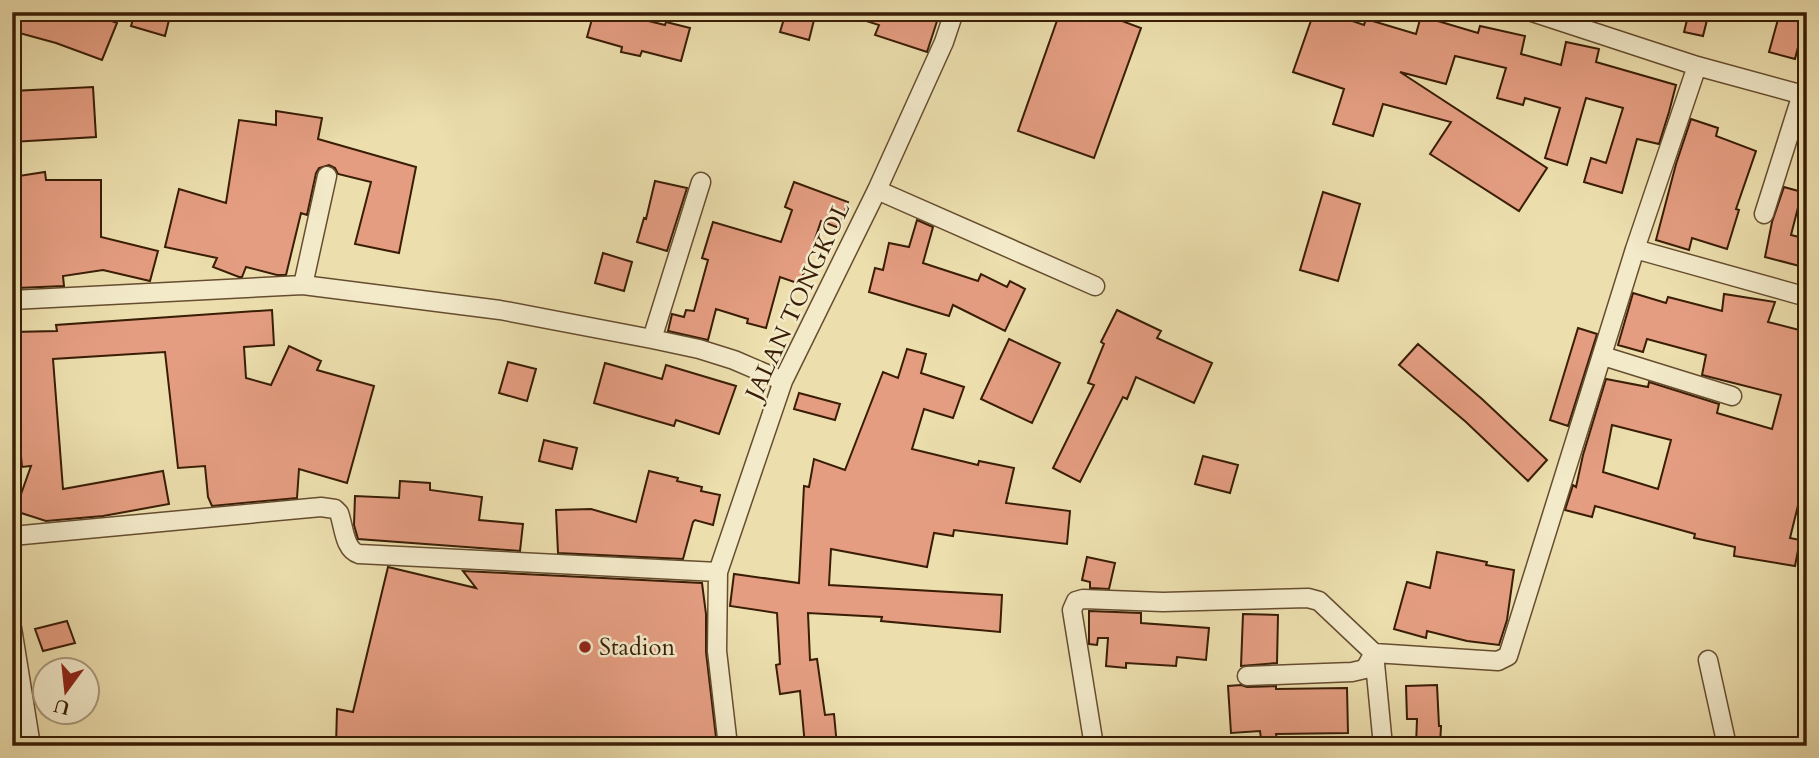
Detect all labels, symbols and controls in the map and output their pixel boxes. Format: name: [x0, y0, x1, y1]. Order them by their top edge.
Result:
street label: JALAN TONGKOL: [736, 196, 859, 408]
place label: Stadion: [599, 631, 675, 664]
marker: Stadion: [577, 639, 593, 655]
north arrow: [32, 656, 102, 726]
text: U: [51, 692, 73, 721]

